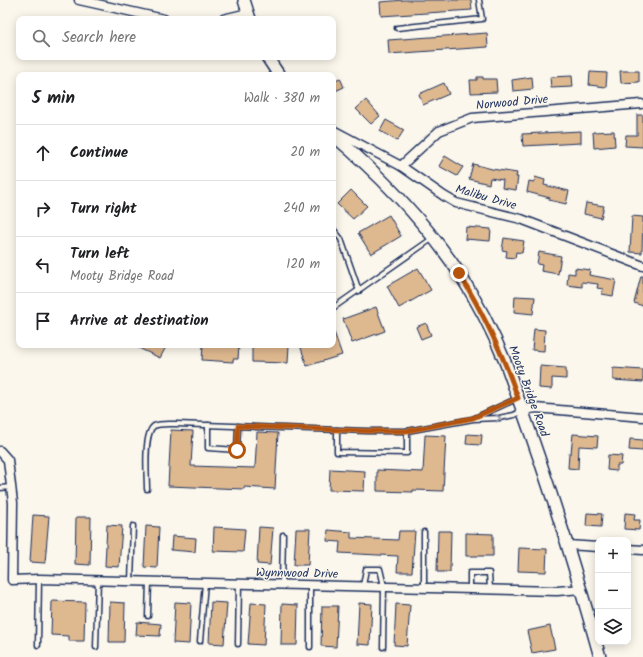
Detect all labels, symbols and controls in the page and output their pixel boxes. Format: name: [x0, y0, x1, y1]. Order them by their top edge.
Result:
search box: [16, 16, 336, 60]
text: Search here: [62, 26, 136, 50]
icon: search: [30, 27, 52, 49]
text: 5 min: [32, 85, 75, 112]
text: Walk · 380 m: [244, 88, 320, 109]
street label: Norwood Drive: [475, 90, 549, 115]
text: Continue: [70, 141, 128, 165]
icon: ahead: [32, 142, 54, 164]
text: 20 m: [290, 142, 320, 163]
street label: Malibu Drive: [453, 180, 519, 215]
text: Turn right: [70, 197, 137, 221]
icon: right: [32, 198, 54, 220]
text: 240 m: [283, 198, 320, 219]
text: Turn left: [70, 242, 130, 266]
icon: left: [32, 254, 54, 276]
text: 120 m: [286, 254, 320, 275]
route end: [450, 264, 468, 282]
text: Mooty Bridge Road: [70, 266, 174, 287]
text: Arrive at destination: [70, 309, 209, 333]
icon: arrive: [32, 310, 54, 332]
street label: Mooty Bridge Road: [503, 343, 554, 440]
one-way arrow: [495, 413, 501, 422]
route start: [228, 441, 246, 459]
map controls: [595, 537, 631, 645]
button: +: [595, 537, 631, 573]
street label: Wynnwood Drive: [256, 563, 339, 584]
button: −: [595, 573, 631, 609]
button: layers: [595, 609, 631, 645]

